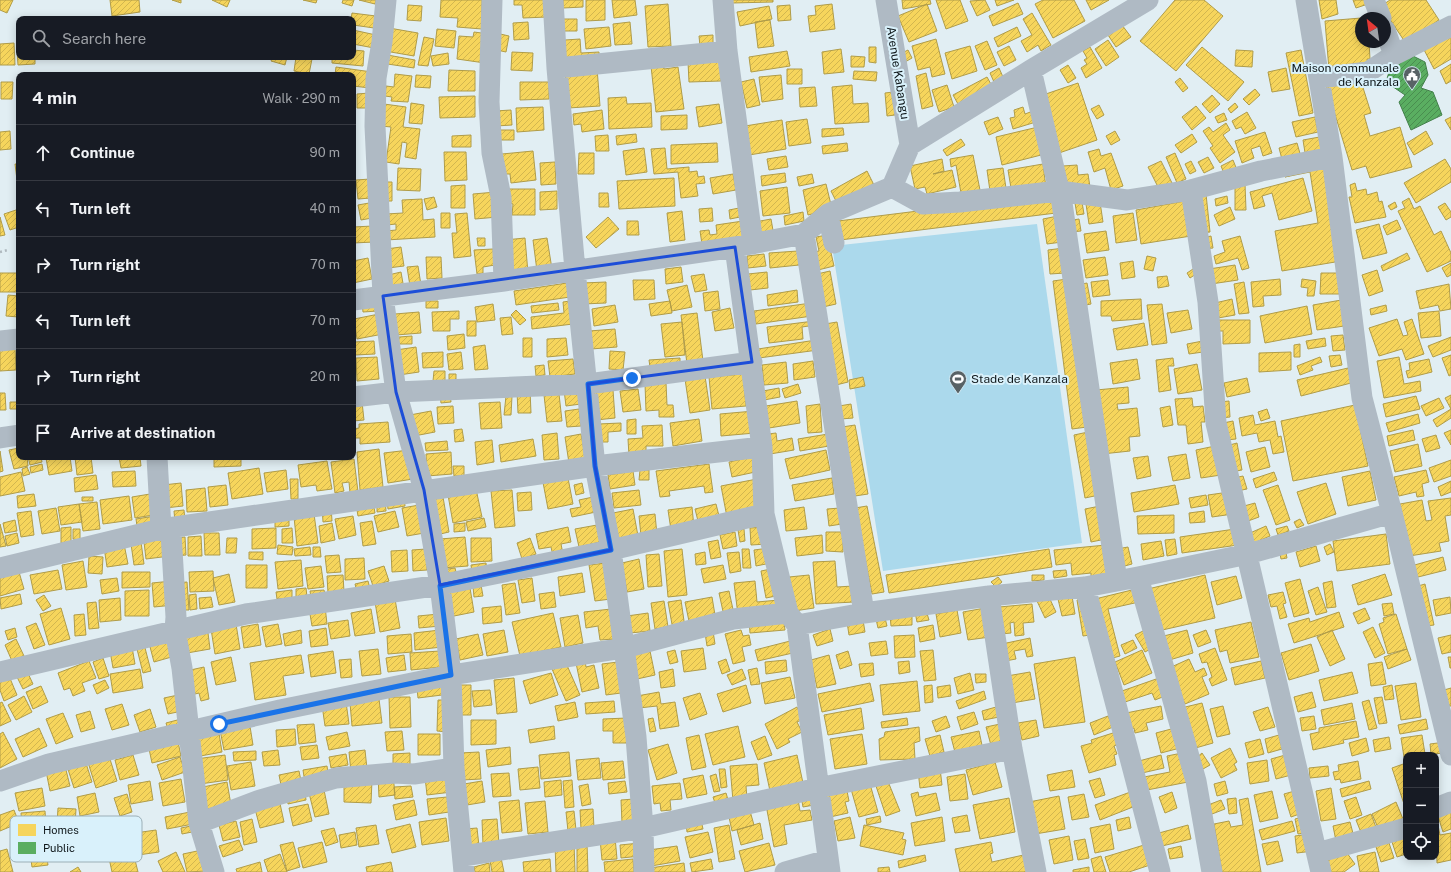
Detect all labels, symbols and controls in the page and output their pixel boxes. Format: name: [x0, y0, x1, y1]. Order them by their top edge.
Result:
north arrow: [1355, 12, 1391, 48]
search box: [16, 16, 356, 60]
street label: Avenue Kabangu: [884, 26, 912, 120]
icon: search: [30, 27, 52, 49]
text: Search here: [62, 30, 146, 47]
place label: Maison communale de Kanzala: [1292, 61, 1399, 89]
public building icon: Maison communale de Kanzala: [1402, 65, 1422, 90]
text: 4 min: [32, 88, 77, 108]
text: Walk · 290 m: [262, 91, 340, 106]
icon: ahead: [32, 142, 54, 164]
text: Continue: [70, 144, 135, 161]
text: 90 m: [310, 145, 340, 160]
icon: left: [32, 198, 54, 220]
text: Turn left: [70, 200, 131, 217]
text: 40 m: [309, 201, 340, 216]
icon: right: [32, 254, 54, 276]
text: Turn right: [70, 256, 140, 273]
text: 70 m: [310, 257, 340, 272]
icon: left: [32, 310, 54, 332]
text: Turn left: [70, 312, 131, 329]
text: 70 m: [310, 313, 340, 328]
icon: right: [32, 366, 54, 388]
text: Turn right: [70, 368, 140, 385]
text: 20 m: [310, 369, 340, 384]
route end: [623, 369, 641, 387]
sports icon: Stade de Kanzala: [948, 369, 968, 394]
place label: Stade de Kanzala: [971, 372, 1068, 386]
icon: arrive: [32, 422, 54, 444]
text: Arrive at destination: [70, 424, 215, 441]
route start: [210, 715, 228, 733]
map controls: [1403, 752, 1439, 860]
button: +: [1403, 752, 1439, 788]
button: −: [1403, 788, 1439, 824]
legend: [10, 816, 142, 862]
text: Homes: [43, 824, 79, 836]
button: locate: [1403, 824, 1439, 860]
text: Public: [43, 842, 75, 854]

